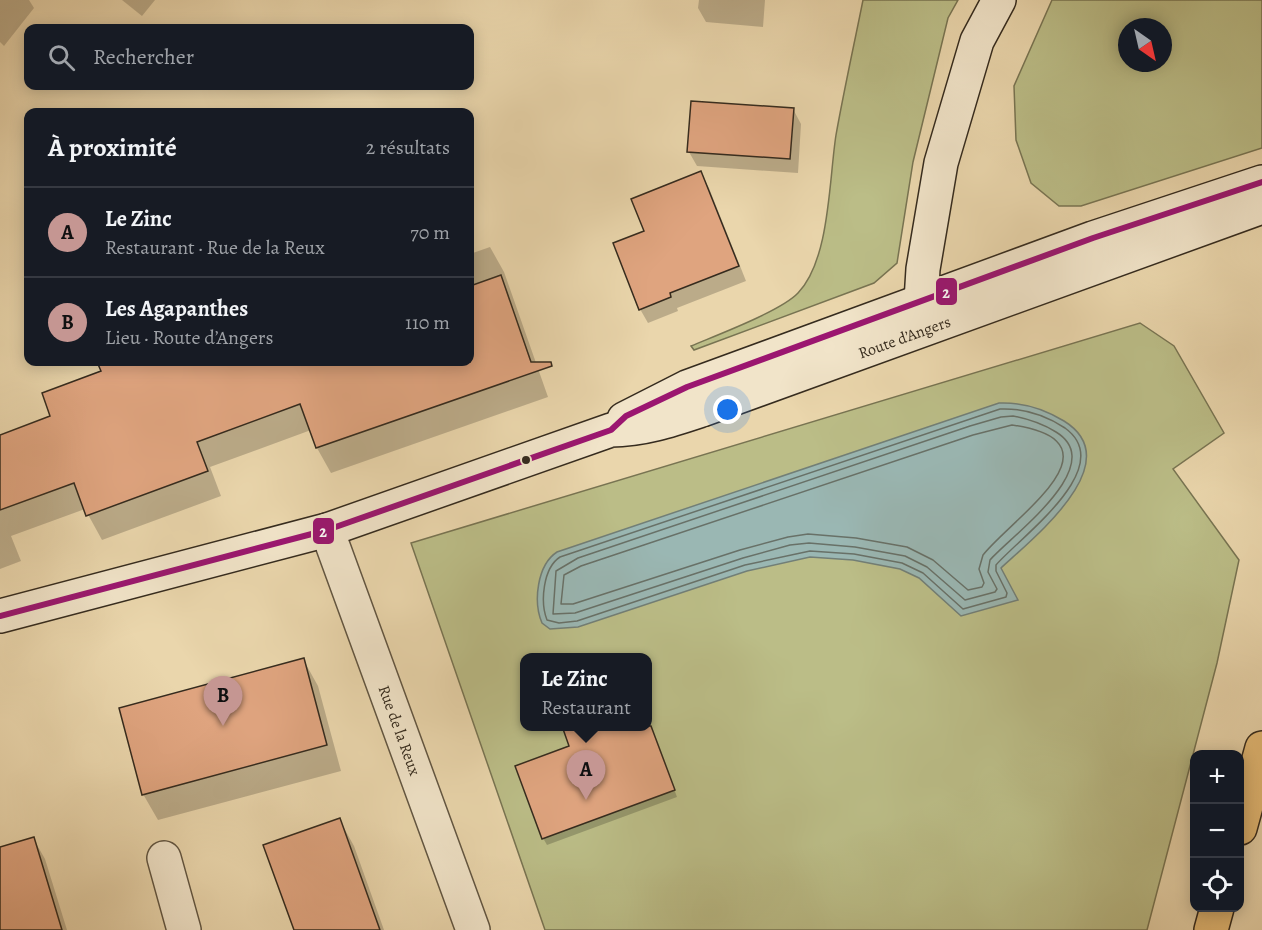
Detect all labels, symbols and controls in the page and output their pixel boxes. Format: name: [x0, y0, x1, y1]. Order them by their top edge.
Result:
north arrow: [1118, 18, 1172, 72]
search box: [24, 24, 474, 90]
icon: search: [45, 41, 78, 74]
text: Rechercher: [93, 42, 194, 72]
text: À proximité: [48, 130, 177, 165]
text: 2 résultats: [366, 134, 450, 161]
text: Le Zinc: [105, 204, 172, 234]
text: A: [61, 219, 74, 246]
text: 70 m: [410, 219, 450, 246]
text: Restaurant · Rue de la Reux: [105, 234, 325, 261]
line badge: 2: [935, 277, 958, 306]
text: 2: [942, 282, 950, 304]
text: Les Agapanthes: [105, 294, 248, 324]
text: B: [61, 309, 74, 336]
text: 110 m: [405, 309, 450, 336]
street label: Route d’Angers: [855, 311, 954, 364]
text: Lieu · Route d’Angers: [105, 324, 274, 351]
your location: [713, 395, 742, 424]
unlabelled marker: [520, 454, 532, 466]
line badge: 2: [312, 517, 335, 545]
text: 2: [319, 521, 327, 543]
popup: [520, 653, 652, 731]
text: Le Zinc: [541, 664, 608, 694]
pin: B: [204, 676, 242, 726]
street label: Rue de la Reux: [373, 682, 426, 779]
text: Restaurant: [541, 694, 631, 721]
pin: A: [566, 750, 606, 800]
map controls: [1190, 750, 1244, 912]
button: +: [1190, 750, 1244, 804]
button: −: [1190, 804, 1244, 858]
button: locate: [1190, 858, 1244, 912]

